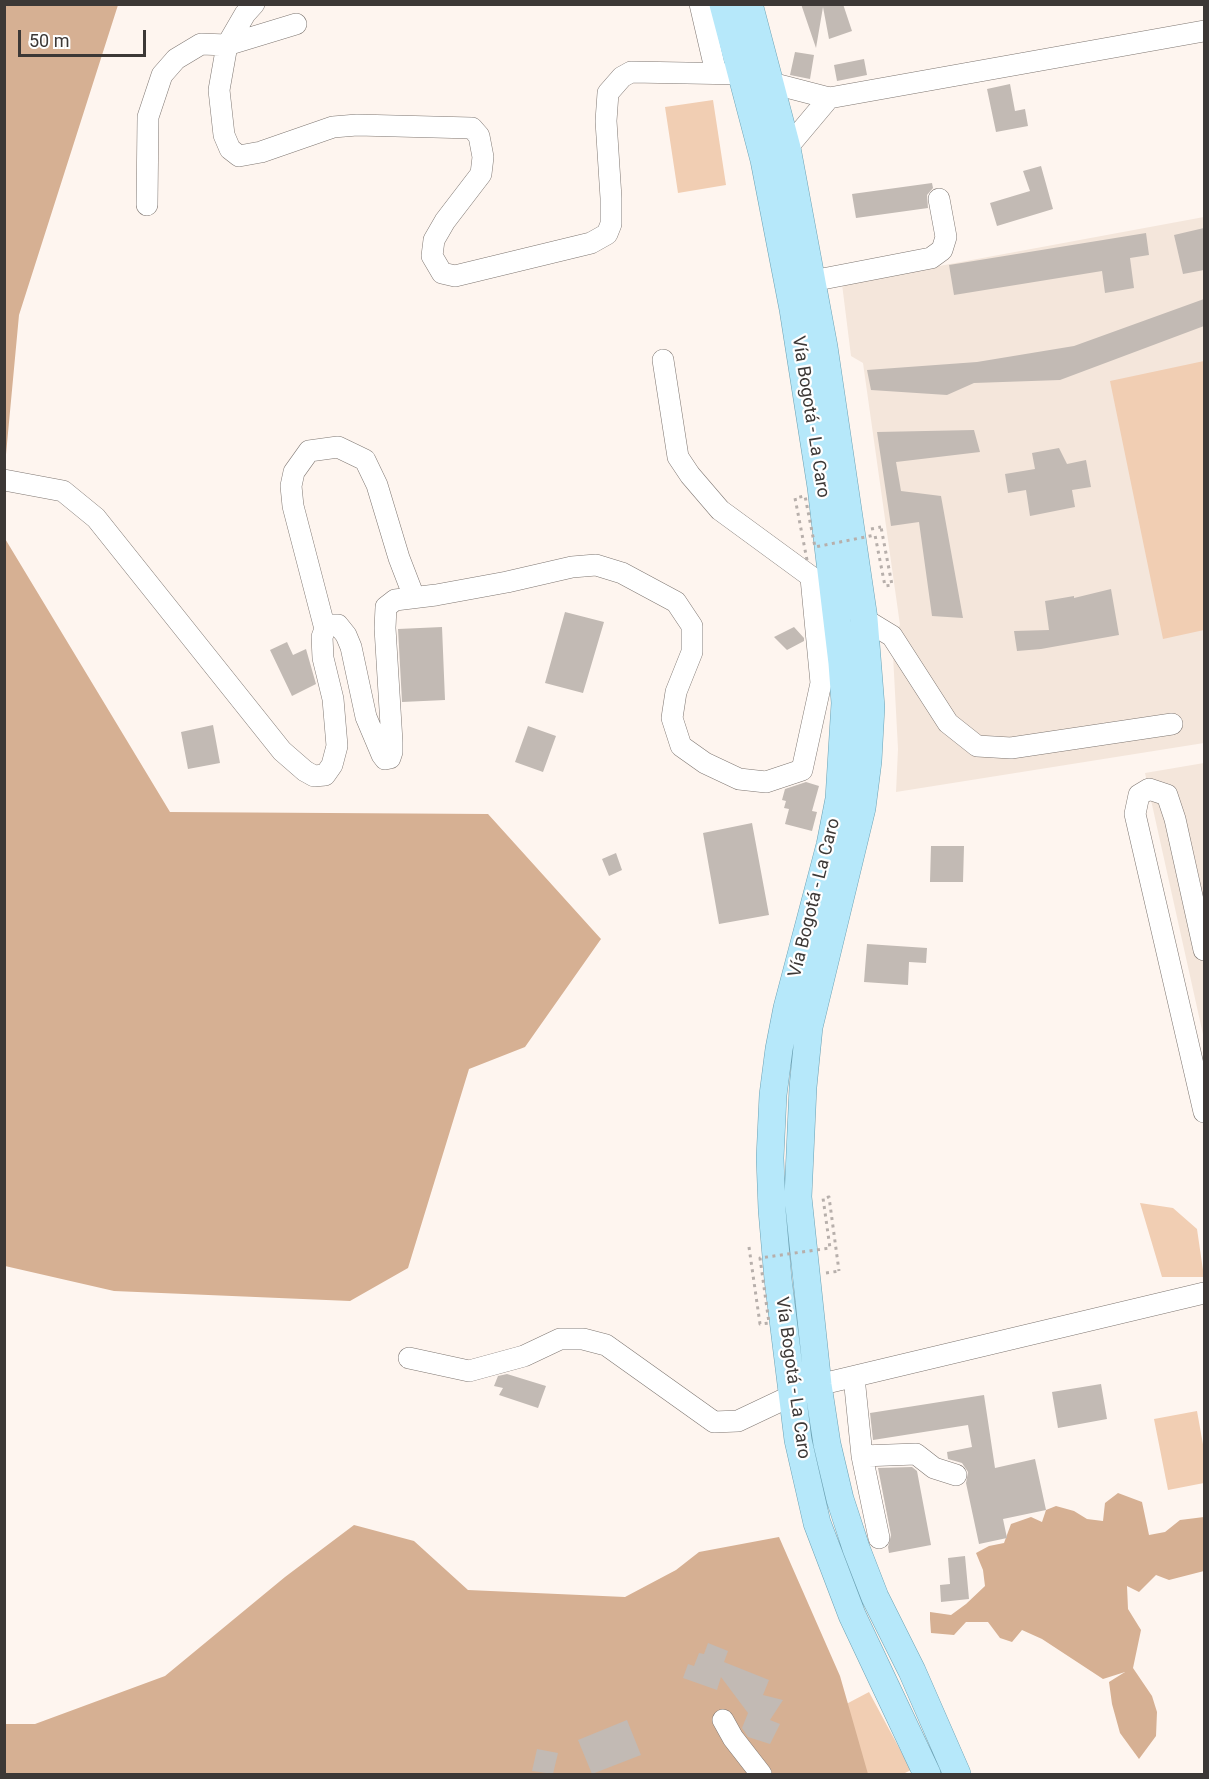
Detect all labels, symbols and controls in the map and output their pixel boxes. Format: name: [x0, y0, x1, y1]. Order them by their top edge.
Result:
scale bar: [21, 18, 148, 56]
text: 50 m: [29, 30, 69, 51]
street label: Vía Bogotá - La Caro: [787, 335, 833, 499]
street label: Vía Bogotá - La Caro: [785, 816, 845, 980]
street label: Vía Bogotá - La Caro: [770, 1296, 814, 1460]

